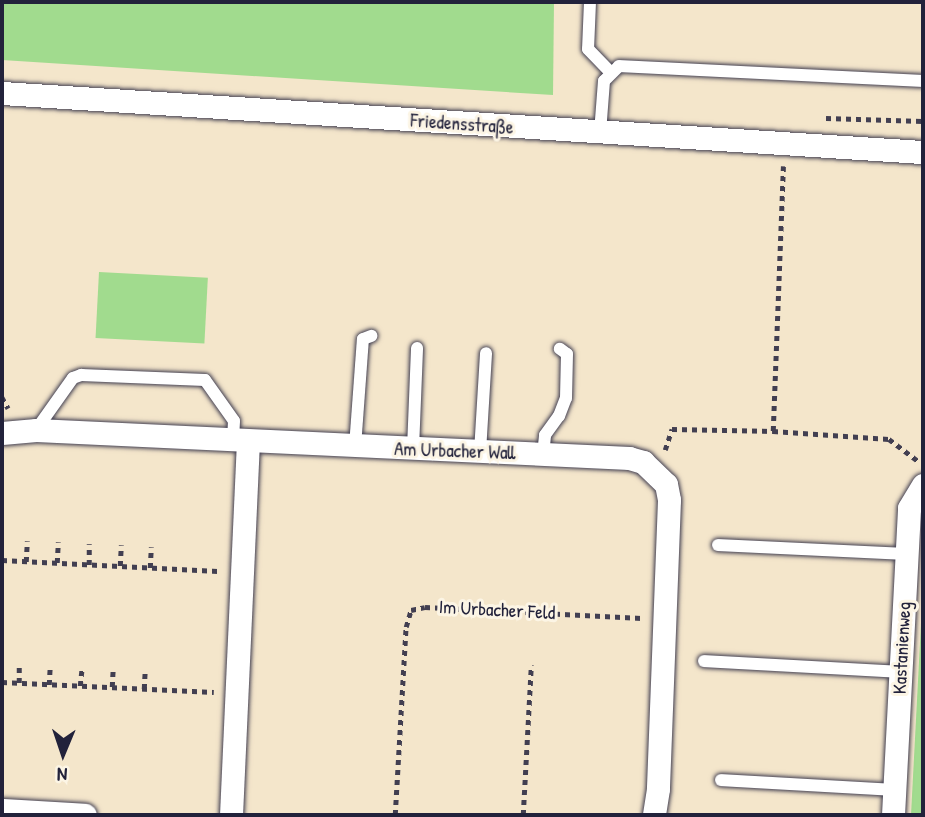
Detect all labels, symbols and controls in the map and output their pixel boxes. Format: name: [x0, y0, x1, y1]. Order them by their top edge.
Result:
street label: Friedensstraße: [410, 109, 514, 139]
street label: Am Urbacher Wall: [394, 437, 516, 465]
street label: Im Urbacher Feld: [438, 596, 556, 624]
street label: Kastanienweg: [888, 601, 916, 695]
north arrow: [28, 719, 98, 789]
text: N: [57, 762, 68, 788]

